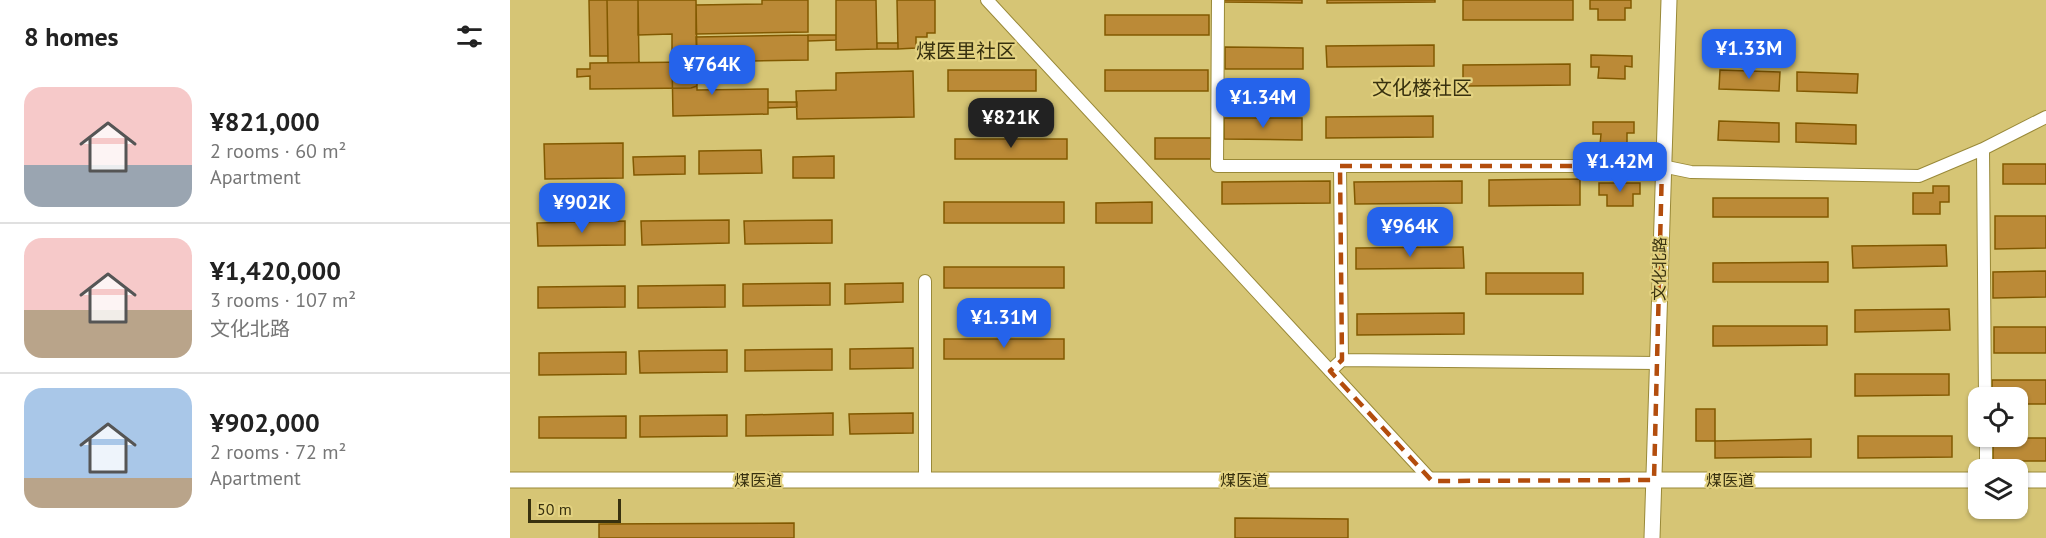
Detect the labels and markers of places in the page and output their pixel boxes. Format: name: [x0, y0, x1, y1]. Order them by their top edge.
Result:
pin: ¥1.33M: [1700, 29, 1798, 80]
pin: ¥764K: [670, 45, 754, 96]
pin: ¥1.34M: [1214, 78, 1312, 129]
pin: ¥821K: [969, 98, 1053, 149]
pin: ¥1.42M: [1571, 142, 1669, 193]
pin: ¥902K: [540, 183, 624, 234]
pin: ¥964K: [1368, 207, 1452, 258]
pin: ¥1.31M: [955, 298, 1053, 349]

